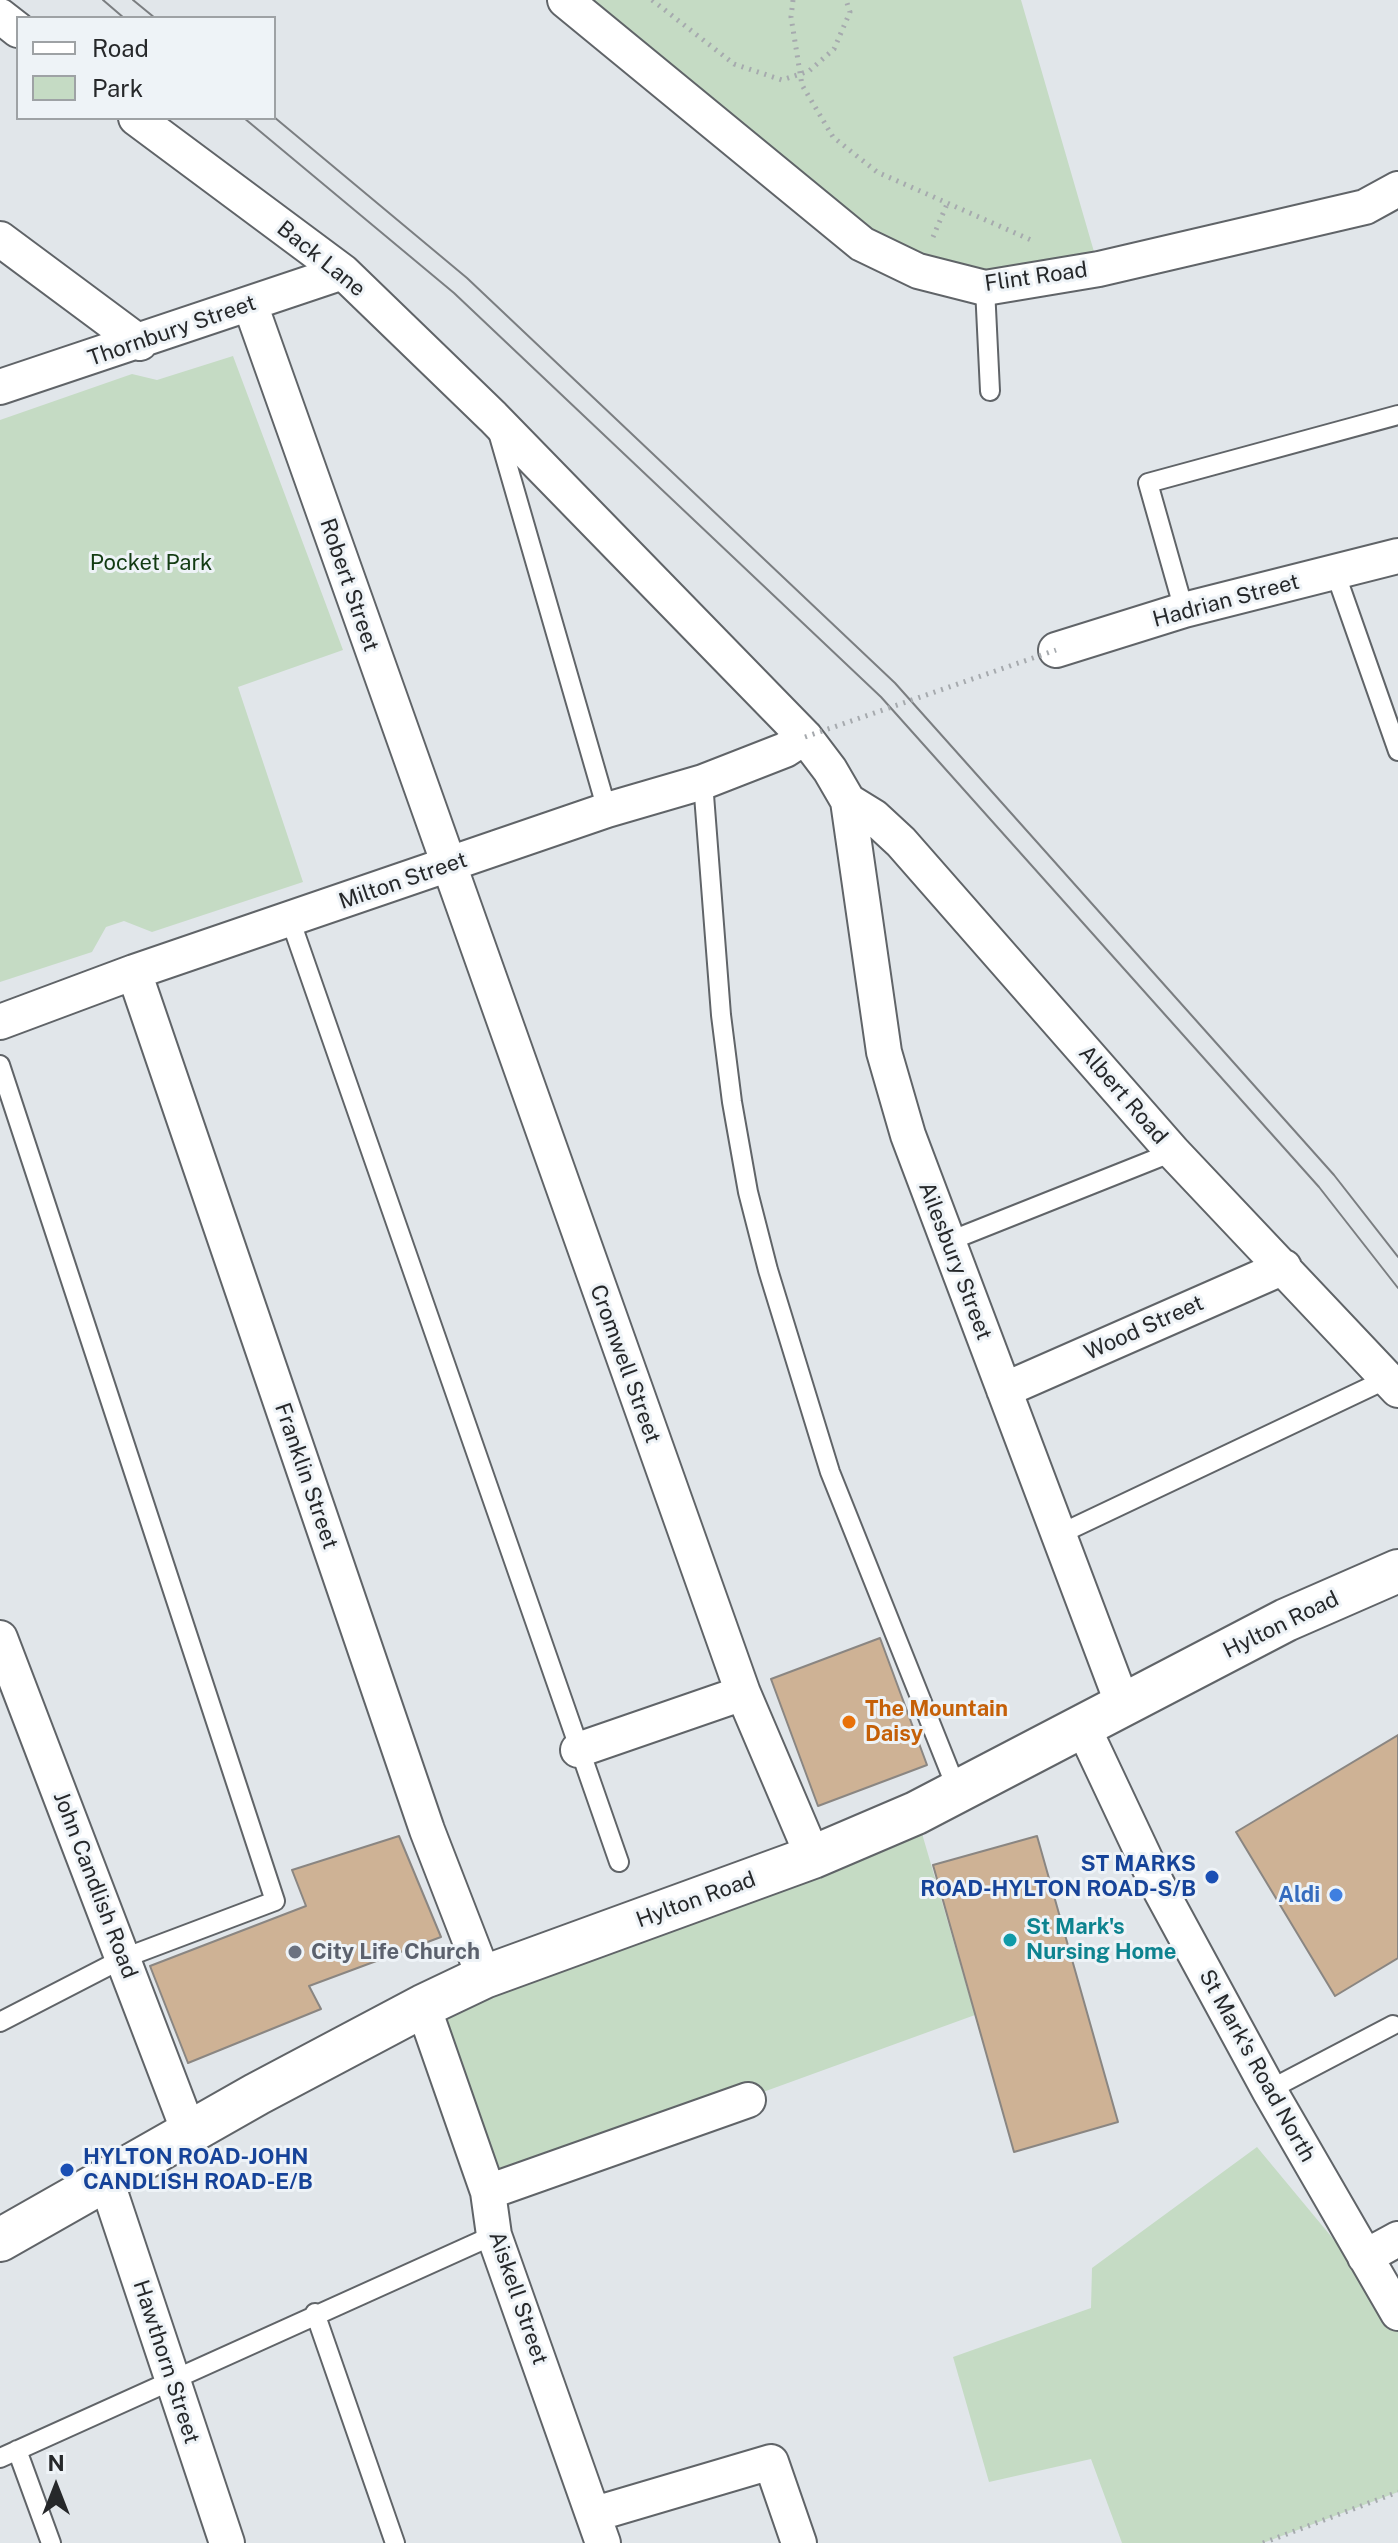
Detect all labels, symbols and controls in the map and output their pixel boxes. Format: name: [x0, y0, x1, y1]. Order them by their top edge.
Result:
legend: [16, 16, 276, 120]
text: Road: [92, 34, 149, 62]
text: Park: [92, 74, 143, 102]
street label: Back Lane: [271, 215, 371, 303]
street label: Flint Road: [983, 257, 1089, 297]
street label: Thornbury Street: [85, 290, 259, 372]
street label: Robert Street: [314, 515, 384, 655]
park label: Pocket Park: [90, 550, 212, 576]
street label: Hadrian Street: [1150, 569, 1302, 633]
street label: Milton Street: [335, 847, 471, 915]
street label: Albert Road: [1073, 1040, 1173, 1150]
street label: Ailesbury Street: [913, 1178, 997, 1344]
street label: Cromwell Street: [584, 1281, 666, 1447]
street label: Wood Street: [1080, 1290, 1208, 1366]
street label: Franklin Street: [269, 1399, 343, 1553]
street label: Hylton Road: [1219, 1586, 1343, 1664]
place label: The Mountain Daisy: [865, 1696, 1008, 1748]
marker: The Mountain Daisy: [840, 1713, 858, 1731]
street label: John Candlish Road: [47, 1788, 143, 1982]
place label: ST MARKS ROAD-HYLTON ROAD-S/B: [920, 1851, 1196, 1902]
street label: Hylton Road: [633, 1866, 759, 1934]
marker: ST MARKS ROAD-HYLTON ROAD-S/B: [1203, 1868, 1221, 1886]
place label: Aldi: [1278, 1882, 1320, 1908]
marker: Aldi: [1327, 1886, 1345, 1904]
place label: St Mark's Nursing Home: [1026, 1914, 1176, 1966]
marker: St Mark's Nursing Home: [1001, 1931, 1019, 1949]
place label: City Life Church: [311, 1939, 480, 1965]
marker: City Life Church: [286, 1943, 304, 1961]
street label: St Mark's Road North: [1193, 1965, 1321, 2167]
place label: HYLTON ROAD-JOHN CANDLISH ROAD-E/B: [83, 2144, 313, 2196]
marker: HYLTON ROAD-JOHN CANDLISH ROAD-E/B: [58, 2161, 76, 2179]
street label: Aiskell Street: [483, 2228, 553, 2368]
street label: Hawthorn Street: [127, 2277, 205, 2447]
north arrow: [16, 2447, 96, 2527]
text: N: [47, 2450, 65, 2476]

